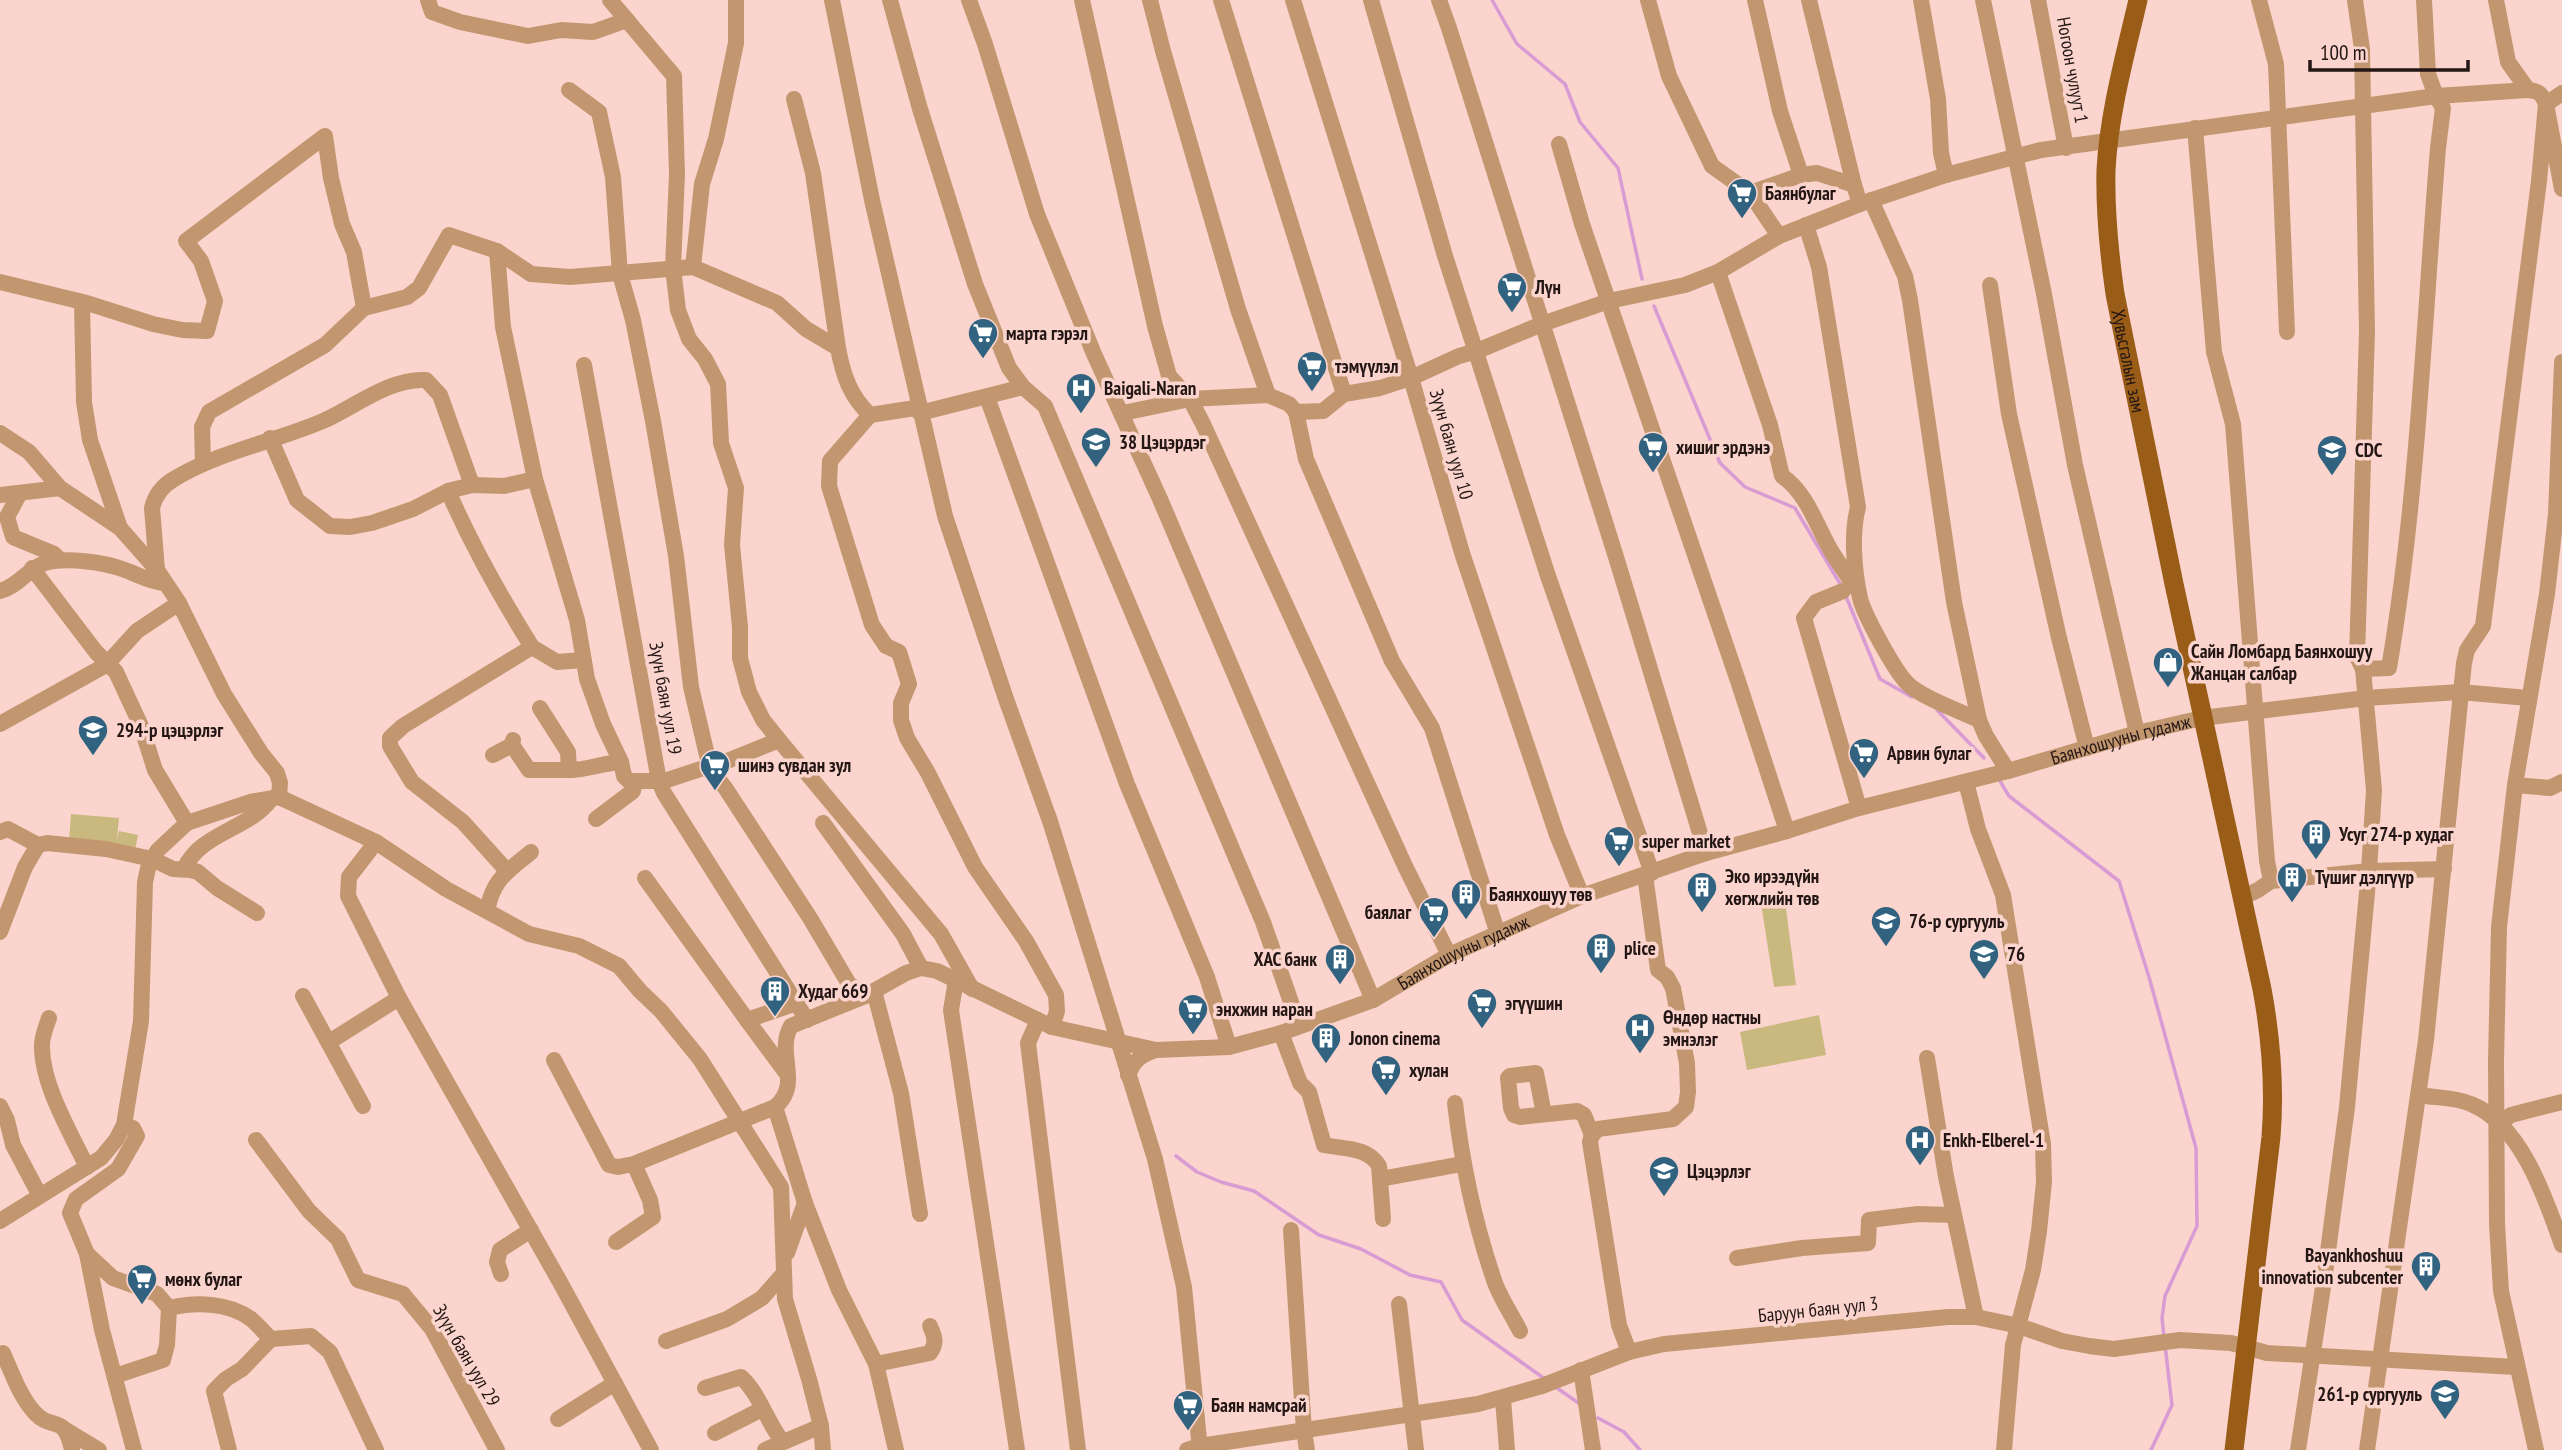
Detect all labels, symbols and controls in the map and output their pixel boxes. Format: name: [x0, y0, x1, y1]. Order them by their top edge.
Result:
street label: Ногоон чулуут 1: [2052, 15, 2094, 125]
scale bar: [2310, 28, 2468, 72]
text: 100 m: [2320, 39, 2366, 66]
supermarket icon: Баянбулаг: [1725, 176, 1759, 220]
place label: Баянбулаг: [1765, 181, 1836, 205]
supermarket icon: Лүн: [1495, 270, 1529, 314]
place label: Лүн: [1534, 275, 1561, 299]
street label: Хувьсгалын зам: [2106, 307, 2151, 415]
supermarket icon: марта гэрэл: [966, 316, 1000, 360]
place label: марта гэрэл: [1006, 321, 1088, 345]
supermarket icon: тэмүүлэл: [1295, 349, 1329, 393]
place label: тэмүүлэл: [1335, 354, 1399, 378]
hospital icon: Baigali-Naran: [1064, 371, 1098, 415]
place label: Baigali-Naran: [1104, 376, 1196, 400]
street label: Зүүн баян уул 10: [1425, 386, 1479, 502]
school or university icon: 38 Цэцэрдэг: [1079, 425, 1113, 469]
place label: 38 Цэцэрдэг: [1119, 430, 1206, 454]
supermarket icon: хишиг эрдэнэ: [1636, 430, 1670, 474]
school or university icon: CDC: [2315, 433, 2349, 477]
place label: хишиг эрдэнэ: [1676, 435, 1770, 459]
place label: CDC: [2355, 438, 2383, 462]
place label: Сайн Ломбард Баянхошуу Жанцан салбар: [2190, 639, 2373, 685]
street label: Зүүн баян уул 19: [644, 640, 688, 756]
shop icon: Сайн Ломбард Баянхошуу Жанцан салбар: [2151, 645, 2185, 689]
street label: Баянхошууны гудамж: [2048, 709, 2194, 770]
school or university icon: 294-р цэцэрлэг: [76, 713, 110, 757]
place label: 294-р цэцэрлэг: [116, 718, 223, 742]
supermarket icon: Арвин булаг: [1847, 736, 1881, 780]
place label: Арвин булаг: [1886, 741, 1971, 765]
supermarket icon: шинэ сувдан зул: [698, 748, 732, 792]
place label: шинэ сувдан зул: [738, 753, 851, 777]
building icon: Усуг 274-р худаг: [2299, 817, 2333, 861]
place label: Усуг 274-р худаг: [2338, 822, 2454, 846]
supermarket icon: super market: [1602, 824, 1636, 868]
place label: super market: [1642, 829, 1731, 853]
building icon: Түшиг дэлгүүр: [2275, 860, 2309, 904]
place label: Эко ирээдүйн хөгжлийн төв: [1725, 864, 1820, 910]
place label: Түшиг дэлгүүр: [2315, 865, 2415, 889]
building icon: Эко ирээдүйн хөгжлийн төв: [1685, 870, 1719, 914]
building icon: Баянхошуу төв: [1449, 877, 1483, 921]
place label: Баянхошуу төв: [1489, 882, 1593, 906]
supermarket icon: баялаг: [1417, 895, 1451, 939]
place label: баялаг: [1365, 900, 1411, 924]
school or university icon: 76-р сургууль: [1869, 904, 1903, 948]
street label: Баянхошууны гудамж: [1393, 909, 1533, 995]
place label: 76-р сургууль: [1909, 909, 2005, 933]
building icon: plice: [1584, 931, 1618, 975]
place label: plice: [1624, 936, 1656, 960]
school or university icon: 76: [1967, 937, 2001, 981]
building icon: ХАС банк: [1323, 942, 1357, 986]
place label: 76: [2007, 942, 2025, 966]
place label: ХАС банк: [1254, 947, 1317, 971]
building icon: Худаг 669: [758, 974, 792, 1018]
place label: Худаг 669: [798, 979, 868, 1003]
supermarket icon: эгүүшин: [1465, 986, 1499, 1030]
place label: эгүүшин: [1505, 991, 1563, 1015]
supermarket icon: энхжин наран: [1176, 992, 1210, 1036]
place label: энхжин наран: [1216, 997, 1313, 1021]
place label: Өндөр настны эмнэлэг: [1663, 1005, 1761, 1051]
hospital icon: Өндөр настны эмнэлэг: [1623, 1011, 1657, 1055]
building icon: Jonon cinema: [1309, 1021, 1343, 1065]
place label: Jonon cinema: [1348, 1026, 1441, 1050]
supermarket icon: хулан: [1369, 1053, 1403, 1097]
place label: хулан: [1409, 1058, 1449, 1082]
hospital icon: Enkh-Elberel-1: [1903, 1123, 1937, 1167]
place label: Enkh-Elberel-1: [1943, 1128, 2044, 1152]
school or university icon: Цэцэрлэг: [1647, 1154, 1681, 1198]
place label: Цэцэрлэг: [1687, 1159, 1751, 1183]
place label: Bayankhoshuu innovation subcenter: [2261, 1243, 2403, 1289]
building icon: Bayankhoshuu innovation subcenter: [2409, 1249, 2443, 1293]
supermarket icon: мөнх булаг: [125, 1262, 159, 1306]
place label: мөнх булаг: [165, 1267, 242, 1291]
street label: Баруун баян уул 3: [1757, 1291, 1879, 1327]
street label: Зүүн баян уул 29: [428, 1300, 506, 1410]
school or university icon: 261-р сургууль: [2428, 1377, 2462, 1421]
place label: 261-р сургууль: [2317, 1382, 2422, 1406]
supermarket icon: Баян намсрай: [1171, 1388, 1205, 1432]
place label: Баян намсрай: [1211, 1393, 1307, 1417]

